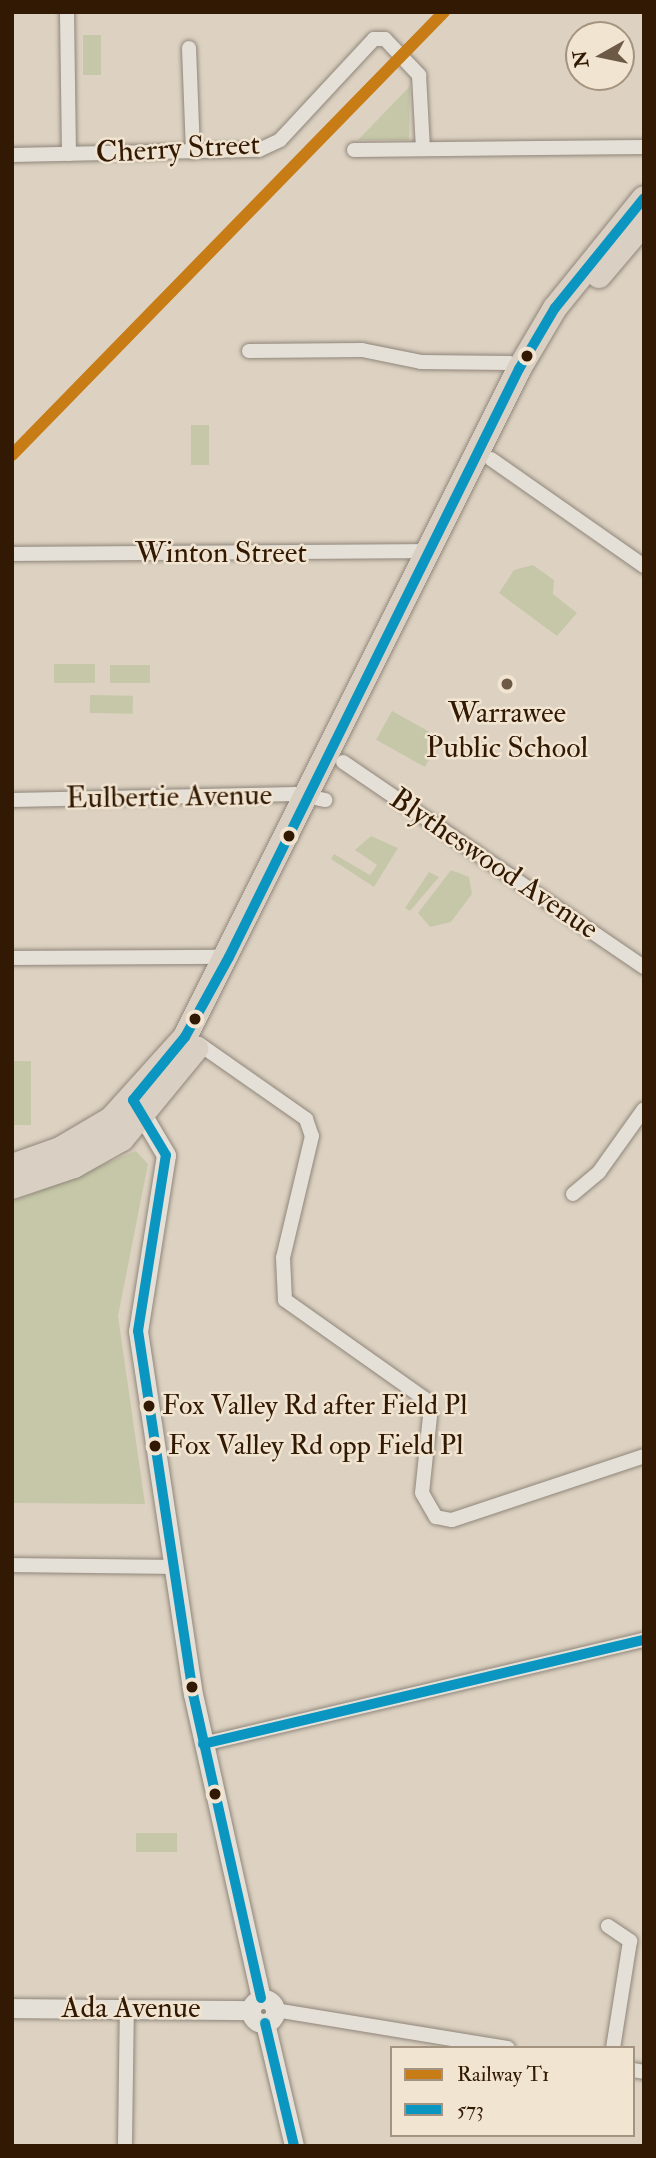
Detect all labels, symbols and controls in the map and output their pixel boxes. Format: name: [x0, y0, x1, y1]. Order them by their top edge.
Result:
north arrow: [565, 21, 635, 91]
text: N: [568, 49, 594, 69]
street label: Cherry Street: [95, 127, 261, 171]
unlabelled marker: [520, 349, 534, 363]
street label: Winton Street: [135, 535, 307, 571]
marker: Warrawee Public School: [499, 676, 515, 692]
place label: Warrawee Public School: [426, 695, 588, 766]
street label: Eulbertie Avenue: [66, 777, 272, 817]
street label: Blytheswood Avenue: [383, 781, 605, 947]
unlabelled marker: [282, 829, 296, 843]
unlabelled marker: [188, 1012, 202, 1026]
place label: Fox Valley Rd after Field Pl: [162, 1389, 467, 1423]
marker: Fox Valley Rd after Field Pl: [142, 1399, 156, 1413]
place label: Fox Valley Rd opp Field Pl: [168, 1429, 463, 1463]
marker: Fox Valley Rd opp Field Pl: [148, 1439, 162, 1453]
unlabelled marker: [185, 1680, 199, 1694]
unlabelled marker: [208, 1787, 222, 1801]
street label: Ada Avenue: [61, 1990, 201, 2026]
legend: [390, 2046, 635, 2137]
text: Railway T1: [457, 2061, 550, 2088]
text: 573: [457, 2096, 484, 2123]

